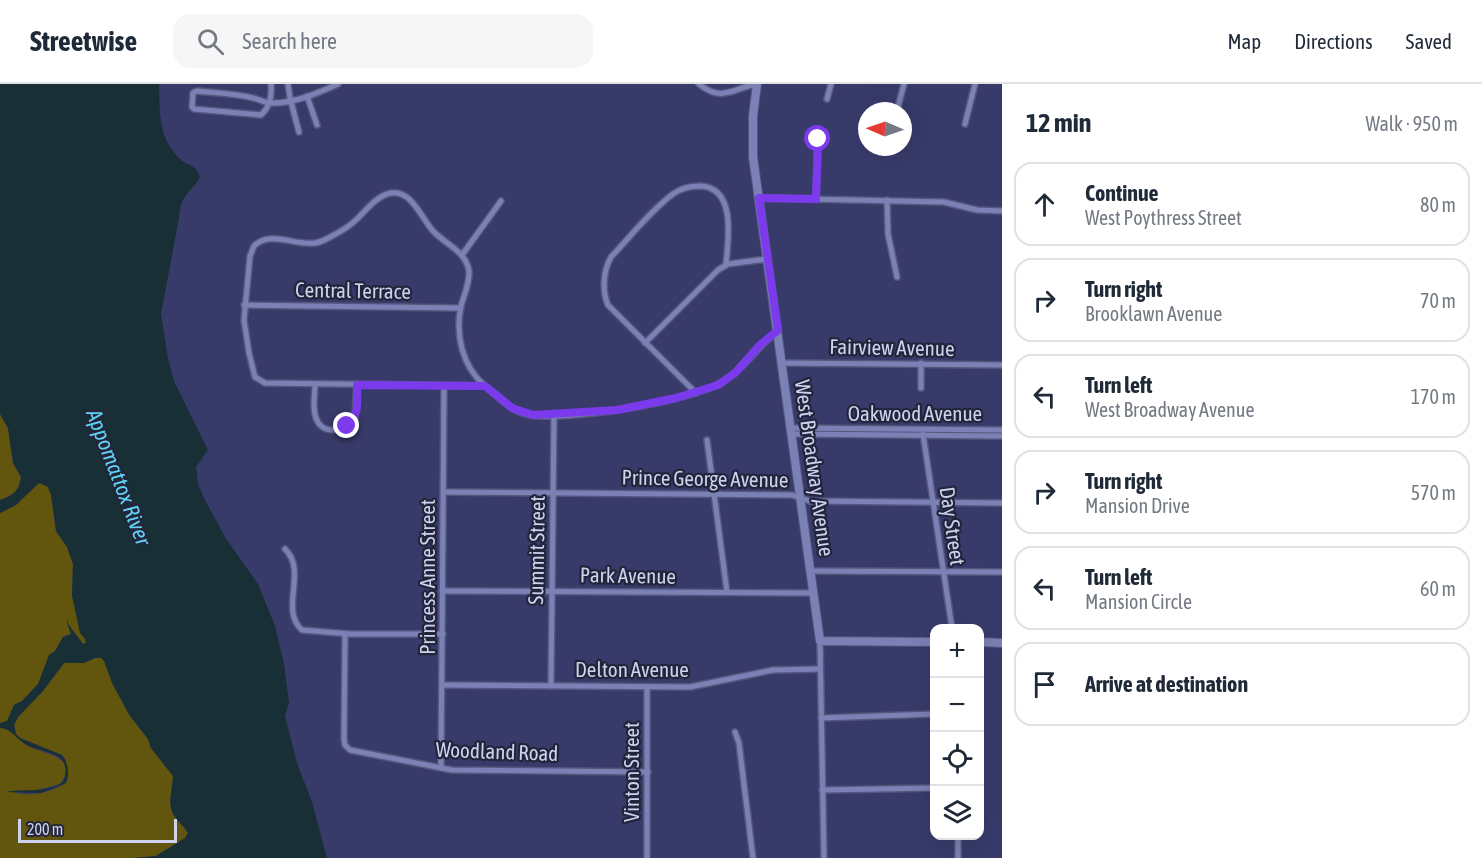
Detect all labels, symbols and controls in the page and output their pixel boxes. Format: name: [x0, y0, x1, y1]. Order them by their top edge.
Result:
search box: [173, 14, 593, 68]
text: Streetwise: [30, 25, 137, 57]
icon: search: [194, 25, 227, 58]
text: Search here: [242, 28, 337, 54]
text: Map: [1227, 29, 1261, 53]
text: Directions: [1294, 29, 1373, 53]
text: Saved: [1406, 29, 1452, 53]
north arrow: [858, 102, 912, 156]
text: 12 min: [1026, 108, 1091, 138]
text: Walk · 950 m: [1366, 112, 1458, 135]
route start: [804, 125, 830, 151]
text: Continue: [1085, 180, 1159, 206]
icon: ahead: [1028, 188, 1061, 221]
text: 80 m: [1420, 193, 1456, 216]
text: West Poythress Street: [1085, 206, 1242, 229]
text: Turn right: [1085, 276, 1162, 302]
street label: Central Terrace: [295, 277, 411, 303]
icon: right: [1028, 284, 1061, 317]
text: 70 m: [1420, 289, 1456, 312]
text: Brooklawn Avenue: [1085, 302, 1222, 325]
street label: Fairview Avenue: [829, 334, 955, 360]
text: Turn left: [1085, 372, 1152, 398]
street label: West Broadway Avenue: [791, 378, 839, 558]
icon: left: [1028, 380, 1061, 413]
text: 170 m: [1411, 385, 1456, 408]
text: West Broadway Avenue: [1085, 398, 1254, 421]
street label: Oakwood Avenue: [848, 401, 982, 425]
water label: Appomattox River: [81, 404, 157, 550]
route end: [333, 412, 359, 438]
street label: Prince George Avenue: [621, 465, 789, 491]
text: Turn right: [1085, 468, 1162, 494]
icon: right: [1028, 476, 1061, 509]
text: 570 m: [1411, 481, 1456, 504]
street label: Day Street: [936, 485, 970, 567]
text: Mansion Drive: [1085, 494, 1190, 517]
street label: Summit Street: [523, 495, 549, 605]
street label: Princess Anne Street: [415, 499, 439, 655]
street label: Park Avenue: [580, 562, 676, 588]
text: Turn left: [1085, 564, 1152, 590]
icon: left: [1028, 572, 1061, 605]
text: 60 m: [1420, 577, 1456, 600]
text: Mansion Circle: [1085, 590, 1192, 613]
map controls: [930, 624, 984, 840]
button: +: [930, 624, 984, 678]
street label: Delton Avenue: [575, 657, 689, 681]
icon: arrive: [1028, 668, 1061, 701]
text: Arrive at destination: [1085, 671, 1248, 697]
button: −: [930, 678, 984, 732]
street label: Vinton Street: [619, 722, 643, 822]
button: locate: [930, 732, 984, 786]
street label: Woodland Road: [435, 737, 559, 765]
button: layers: [930, 786, 984, 840]
scale bar: [18, 816, 177, 844]
text: 200 m: [27, 820, 63, 838]

